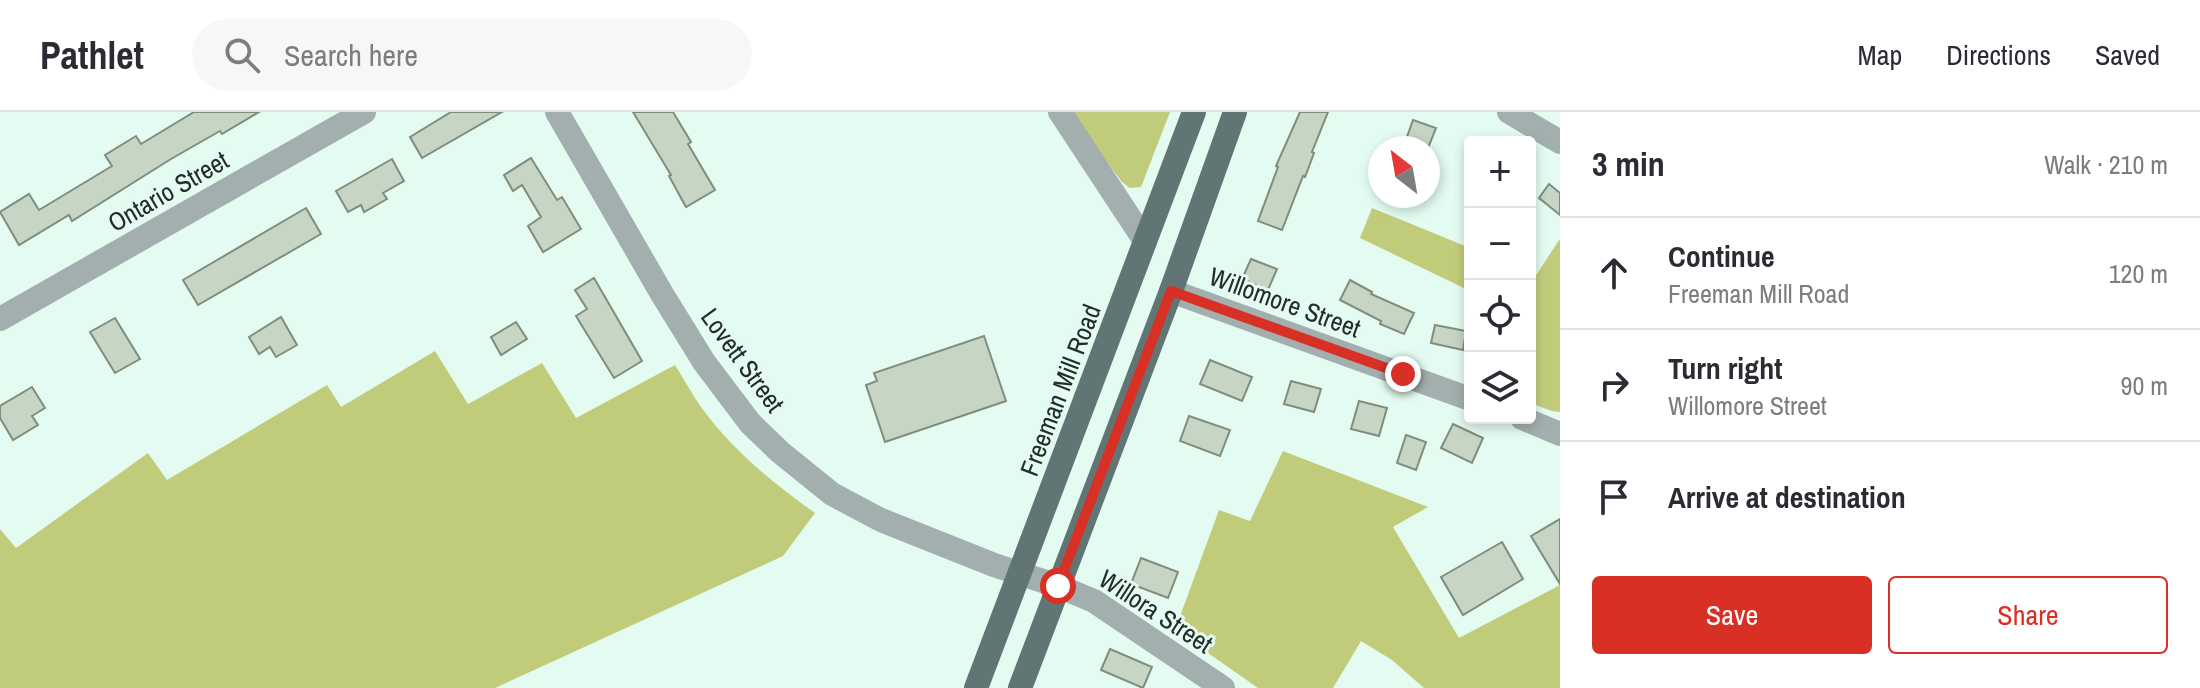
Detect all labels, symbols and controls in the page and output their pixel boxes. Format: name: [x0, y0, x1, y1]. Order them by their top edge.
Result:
search box: [192, 19, 752, 91]
text: Pathlet: [40, 30, 144, 81]
icon: search: [220, 33, 264, 77]
text: Search here: [284, 35, 418, 75]
text: Map: [1858, 36, 1902, 74]
text: Directions: [1946, 36, 2051, 74]
text: Saved: [2095, 36, 2160, 74]
north arrow: [1368, 136, 1440, 208]
map controls: [1464, 136, 1536, 424]
button: +: [1464, 136, 1536, 208]
text: 3 min: [1592, 141, 1665, 187]
street label: Ontario Street: [101, 142, 235, 240]
text: Walk · 210 m: [2044, 147, 2168, 182]
button: −: [1464, 208, 1536, 280]
text: Continue: [1668, 236, 1775, 276]
icon: ahead: [1592, 251, 1636, 295]
text: 120 m: [2109, 256, 2168, 291]
street label: Willomore Street: [1204, 258, 1366, 346]
text: Freeman Mill Road: [1668, 276, 1849, 311]
button: locate: [1464, 280, 1536, 352]
street label: Freeman Mill Road: [1011, 299, 1109, 481]
street label: Lovett Street: [693, 301, 793, 419]
text: Turn right: [1668, 348, 1782, 388]
button: layers: [1464, 352, 1536, 424]
route end: [1385, 356, 1421, 392]
icon: right: [1592, 363, 1636, 407]
text: 90 m: [2121, 368, 2168, 403]
text: Willomore Street: [1668, 388, 1827, 423]
icon: arrive: [1592, 475, 1636, 519]
text: Arrive at destination: [1668, 477, 1906, 517]
street label: Willora Street: [1092, 561, 1220, 661]
route start: [1040, 568, 1076, 604]
button: Save: [1592, 576, 1872, 654]
button: Share: [1888, 576, 2168, 654]

